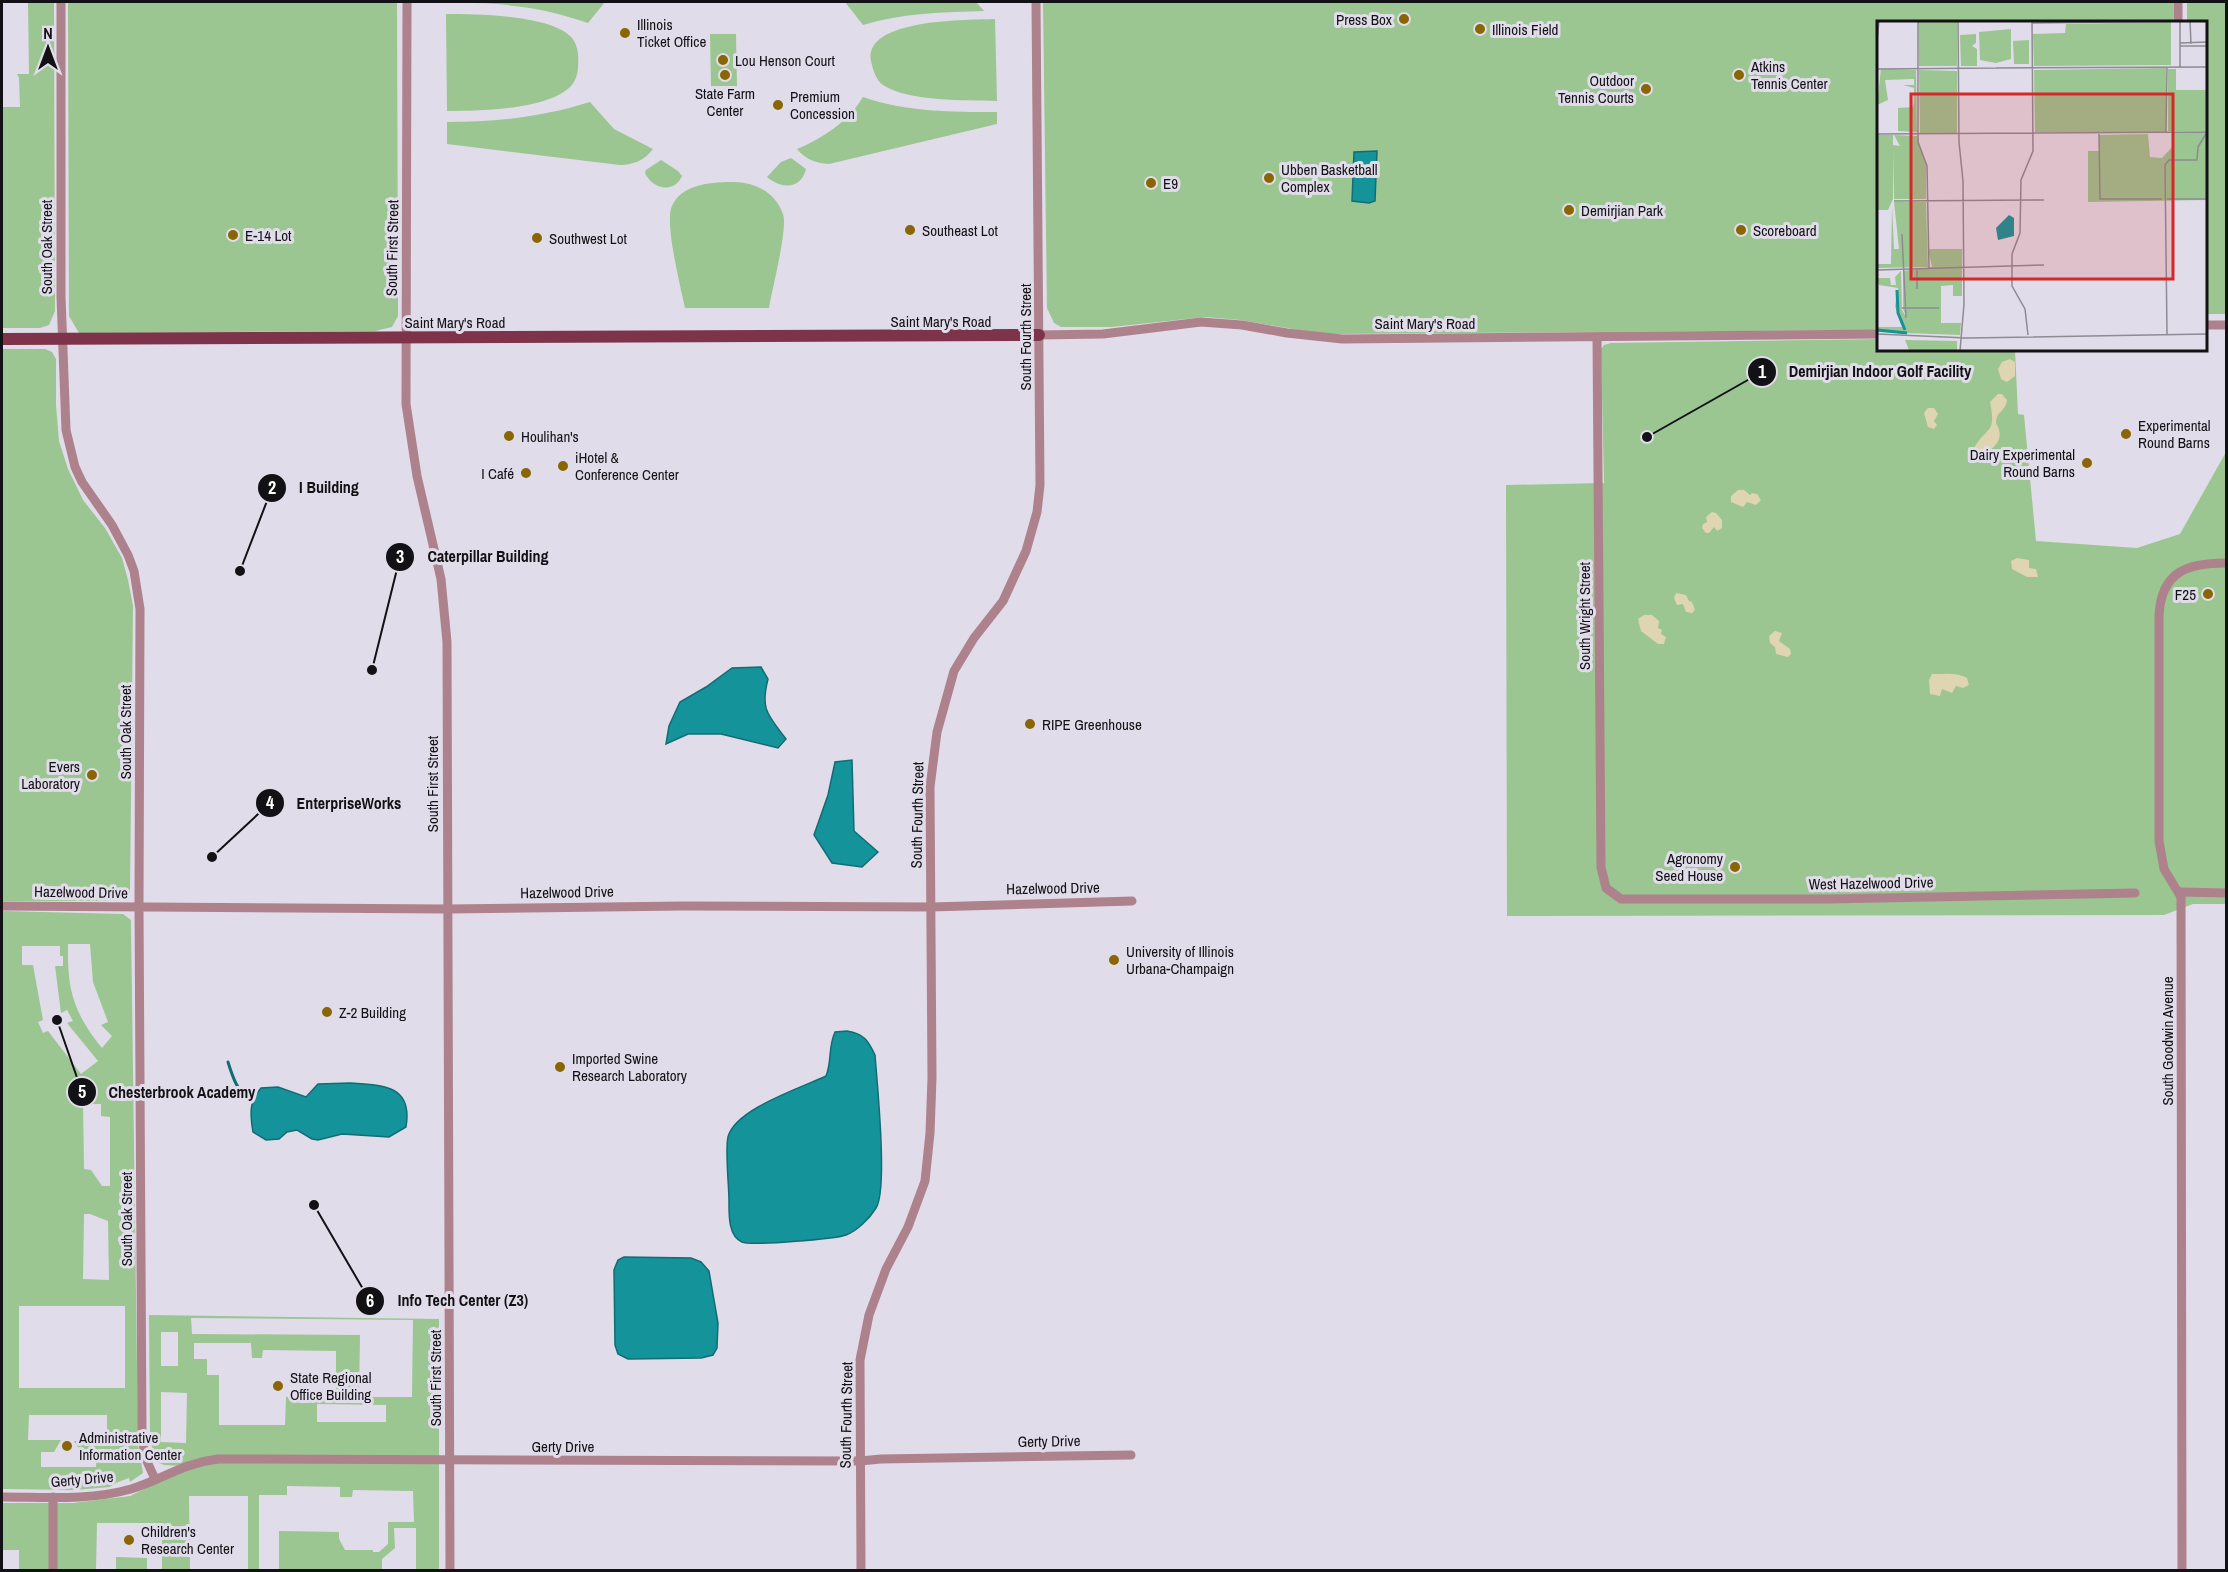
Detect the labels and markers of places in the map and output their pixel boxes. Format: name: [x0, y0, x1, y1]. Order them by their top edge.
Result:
place label: Press Box: [1336, 9, 1393, 30]
marker: Press Box: [1397, 12, 1411, 26]
place label: Illinois Ticket Office: [637, 14, 706, 52]
place label: Illinois Field: [1492, 19, 1558, 40]
marker: Illinois Field: [1473, 22, 1487, 36]
marker: Illinois Ticket Office: [618, 26, 632, 40]
place label: Lou Henson Court: [735, 50, 835, 71]
marker: Lou Henson Court: [716, 53, 730, 67]
place label: Atkins Tennis Center: [1750, 56, 1828, 94]
marker: State Farm Center: [718, 68, 732, 82]
marker: Atkins Tennis Center: [1732, 68, 1746, 82]
place label: Outdoor Tennis Courts: [1558, 70, 1634, 108]
marker: Outdoor Tennis Courts: [1639, 82, 1653, 96]
place label: State Farm Center: [695, 83, 755, 121]
place label: Premium Concession: [790, 86, 855, 124]
marker: Premium Concession: [771, 98, 785, 112]
place label: Ubben Basketball Complex: [1281, 159, 1377, 197]
marker: Ubben Basketball Complex: [1262, 171, 1276, 185]
place label: E9: [1163, 173, 1178, 194]
marker: E9: [1144, 176, 1158, 190]
place label: Demirjian Park: [1581, 200, 1664, 221]
marker: Demirjian Park: [1562, 203, 1576, 217]
place label: Southeast Lot: [922, 220, 998, 241]
place label: Scoreboard: [1753, 220, 1817, 241]
marker: Southeast Lot: [903, 223, 917, 237]
marker: Scoreboard: [1734, 223, 1748, 237]
place label: E-14 Lot: [245, 225, 292, 246]
marker: E-14 Lot: [226, 228, 240, 242]
place label: Southwest Lot: [549, 228, 628, 249]
marker: Southwest Lot: [530, 231, 544, 245]
callout: Demirjian Indoor Golf Facility: [1747, 355, 1983, 389]
place label: Experimental Round Barns: [2138, 415, 2210, 453]
place label: Houlihan's: [521, 426, 579, 447]
marker: Experimental Round Barns: [2119, 427, 2133, 441]
marker: Houlihan's: [502, 429, 516, 443]
place label: Dairy Experimental Round Barns: [1970, 444, 2075, 482]
place label: iHotel & Conference Center: [575, 447, 679, 485]
marker: Dairy Experimental Round Barns: [2080, 456, 2094, 470]
marker: iHotel & Conference Center: [556, 459, 570, 473]
place label: I Café: [481, 463, 514, 484]
marker: I Café: [519, 466, 533, 480]
callout: I Building: [257, 471, 371, 505]
callout: Caterpillar Building: [385, 540, 560, 574]
place label: F25: [2175, 584, 2196, 605]
marker: F25: [2201, 587, 2215, 601]
place label: RIPE Greenhouse: [1042, 714, 1142, 735]
marker: RIPE Greenhouse: [1023, 717, 1037, 731]
place label: Evers Laboratory: [21, 756, 81, 794]
marker: Evers Laboratory: [85, 768, 99, 782]
callout: EnterpriseWorks: [255, 786, 413, 820]
place label: Agronomy Seed House: [1655, 848, 1724, 886]
marker: Agronomy Seed House: [1728, 860, 1742, 874]
place label: University of Illinois Urbana-Champaign: [1126, 941, 1234, 979]
marker: University of Illinois Urbana-Champaign: [1107, 953, 1121, 967]
place label: Z-2 Building: [339, 1002, 406, 1023]
marker: Z-2 Building: [320, 1005, 334, 1019]
place label: Imported Swine Research Laboratory: [572, 1048, 688, 1086]
marker: Imported Swine Research Laboratory: [553, 1060, 567, 1074]
callout: Chesterbrook Academy: [67, 1075, 268, 1109]
callout: Info Tech Center (Z3): [355, 1284, 540, 1318]
place label: State Regional Office Building: [290, 1367, 371, 1405]
marker: State Regional Office Building: [271, 1379, 285, 1393]
place label: Administrative Information Center: [78, 1427, 182, 1465]
marker: Administrative Information Center: [60, 1439, 74, 1453]
place label: Children's Research Center: [141, 1521, 234, 1559]
marker: Children's Research Center: [122, 1533, 136, 1547]

